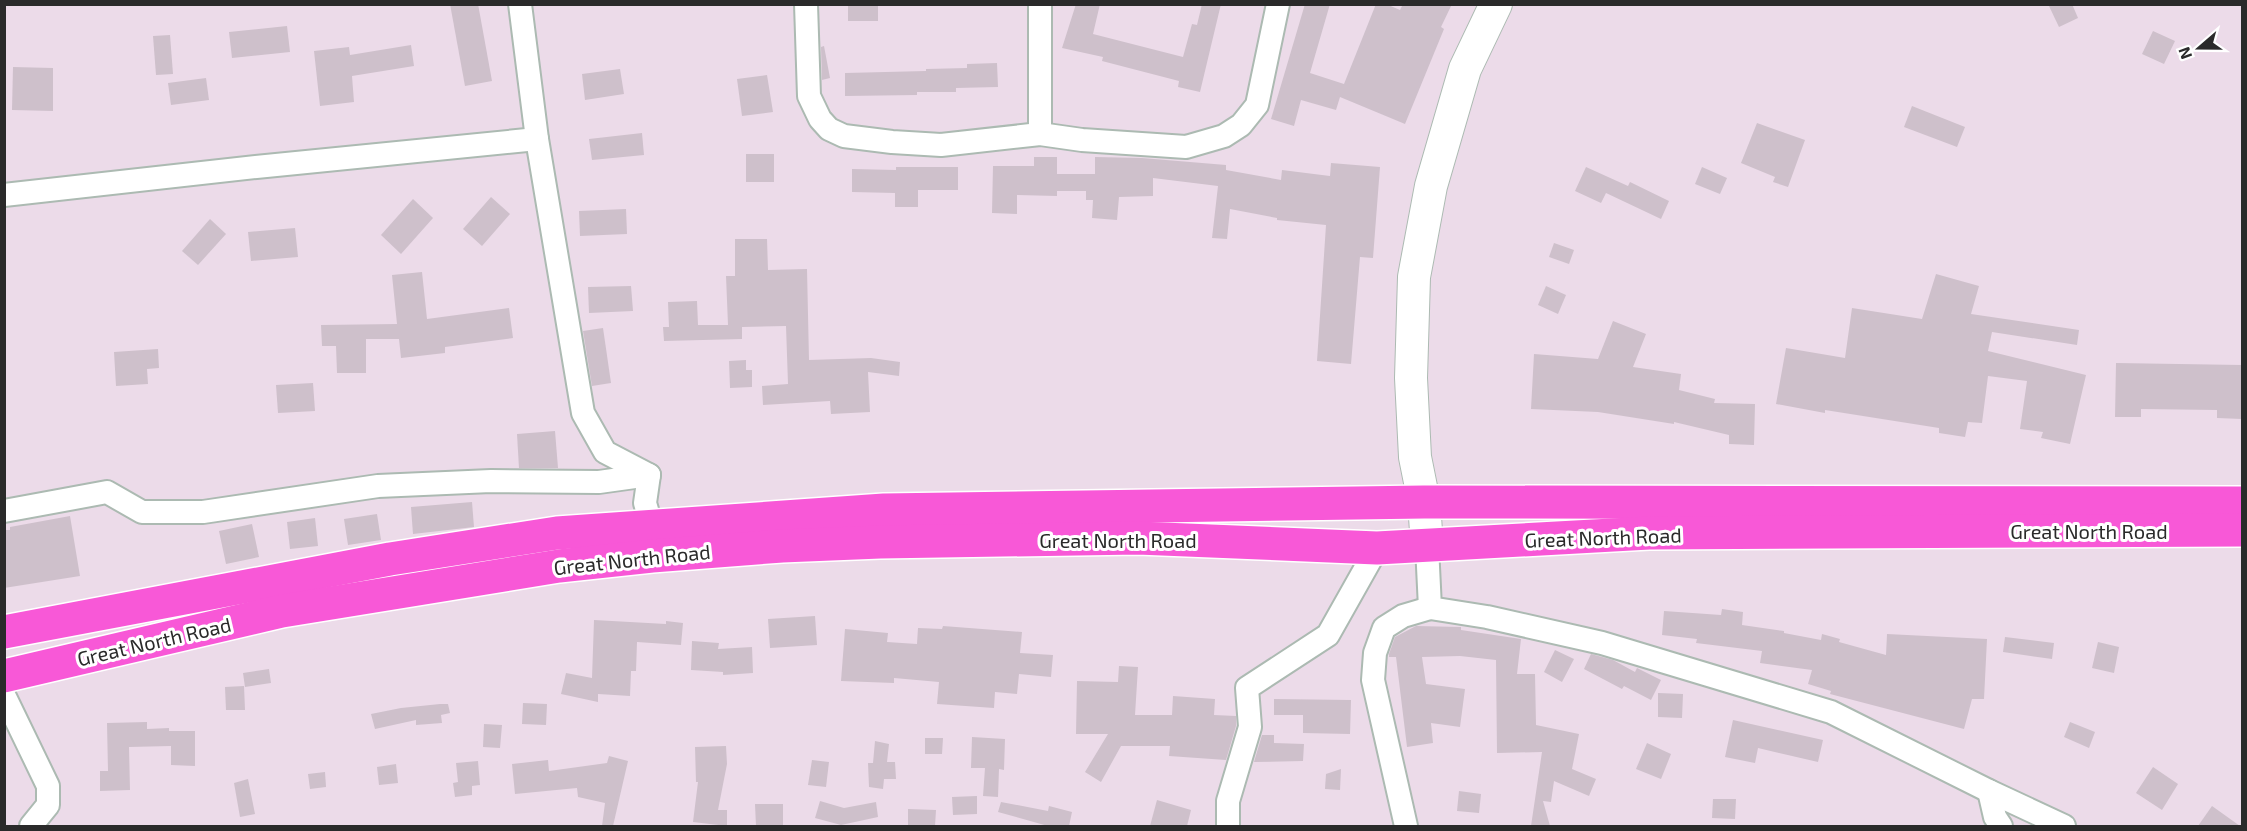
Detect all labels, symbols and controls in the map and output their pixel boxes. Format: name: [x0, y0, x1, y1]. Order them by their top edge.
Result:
north arrow: [2169, 18, 2229, 78]
text: N: [2174, 45, 2195, 62]
street label: Great North Road: [2010, 519, 2168, 543]
street label: Great North Road: [1524, 522, 1682, 552]
street label: Great North Road: [1039, 528, 1197, 552]
street label: Great North Road: [552, 539, 712, 579]
street label: Great North Road: [75, 612, 233, 670]

